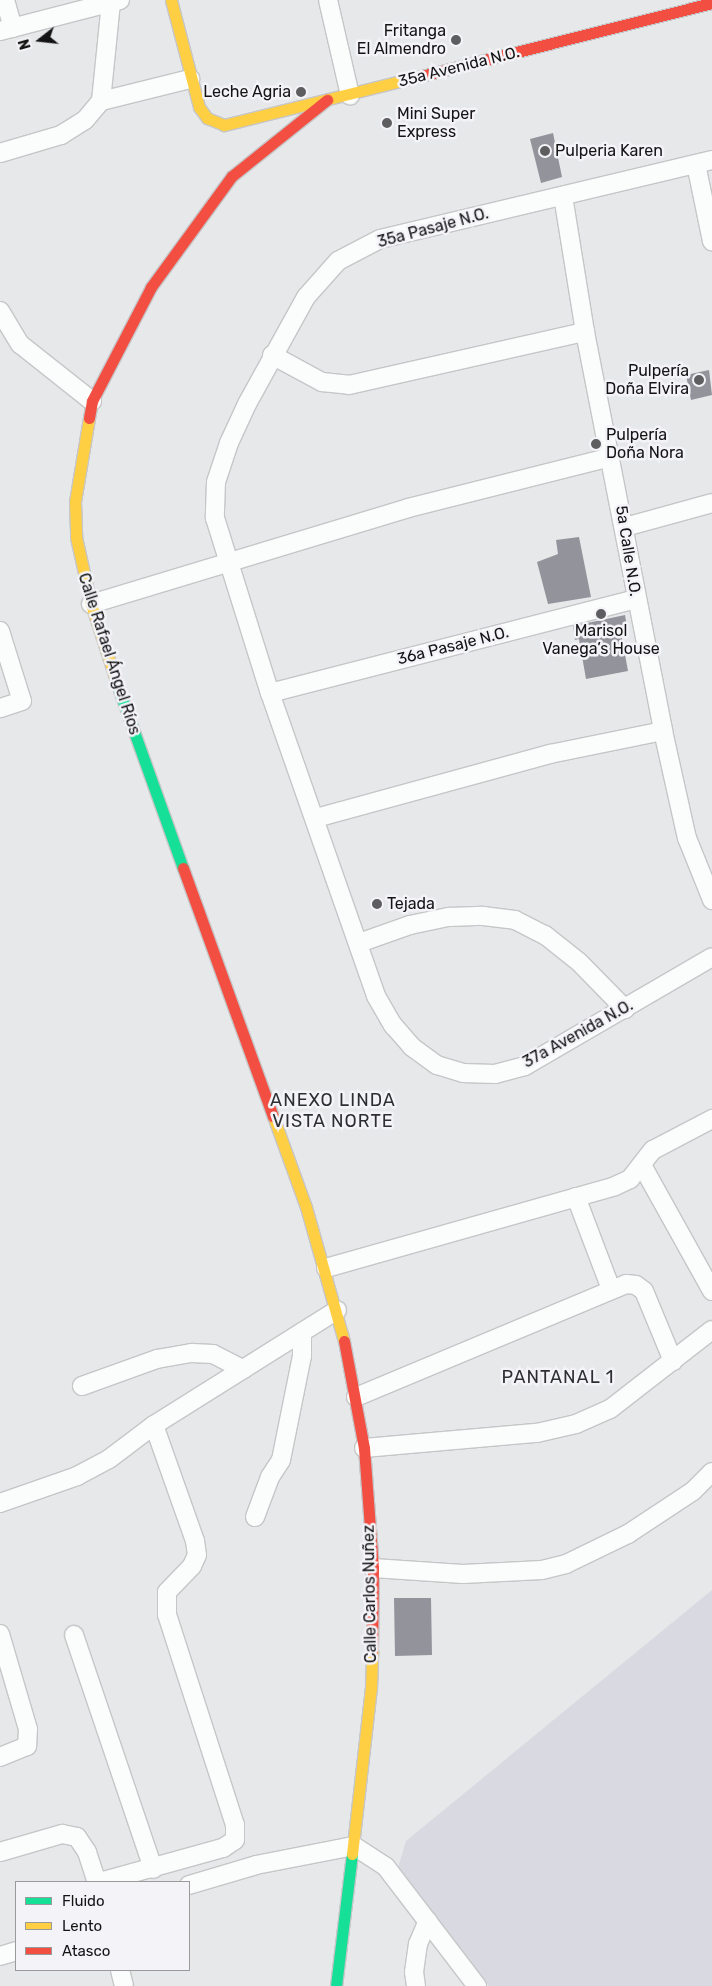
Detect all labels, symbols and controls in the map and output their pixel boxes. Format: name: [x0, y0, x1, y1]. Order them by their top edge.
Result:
north arrow: [15, 15, 65, 65]
place label: Fritanga El Almendro: [356, 21, 446, 59]
marker: Fritanga El Almendro: [450, 34, 462, 46]
text: N: [16, 37, 35, 51]
street label: 35a Avenida N.O.: [396, 43, 522, 91]
place label: Leche Agria: [203, 82, 291, 102]
marker: Leche Agria: [295, 86, 307, 98]
place label: Mini Super Express: [397, 104, 475, 142]
marker: Mini Super Express: [381, 117, 393, 129]
place label: Pulperia Karen: [555, 141, 663, 161]
marker: Pulperia Karen: [539, 145, 551, 157]
street label: 35a Pasaje N.O.: [375, 204, 491, 252]
place label: Pulpería Doña Elvira: [605, 361, 689, 399]
marker: Pulpería Doña Elvira: [693, 374, 705, 386]
place label: Pulpería Doña Nora: [606, 425, 684, 463]
marker: Pulpería Doña Nora: [590, 438, 602, 450]
street label: 5a Calle N.O.: [611, 504, 645, 598]
street label: Calle Rafael Ángel Ríos: [74, 570, 144, 738]
marker: Marisol Vanega’s House: [595, 608, 607, 620]
place label: Marisol Vanega’s House: [542, 621, 660, 659]
street label: 36a Pasaje N.O.: [395, 623, 511, 669]
place label: Tejada: [387, 894, 435, 914]
marker: Tejada: [371, 898, 383, 910]
street label: 37a Avenida N.O.: [519, 996, 637, 1072]
district label: ANEXO LINDA VISTA NORTE: [269, 1090, 397, 1132]
district label: PANTANAL 1: [500, 1366, 616, 1388]
street label: Calle Carlos Nuñez: [359, 1525, 381, 1663]
legend: [15, 1881, 190, 1971]
text: Fluido: [62, 1892, 105, 1910]
text: Lento: [62, 1917, 102, 1935]
text: Atasco: [62, 1942, 110, 1960]

